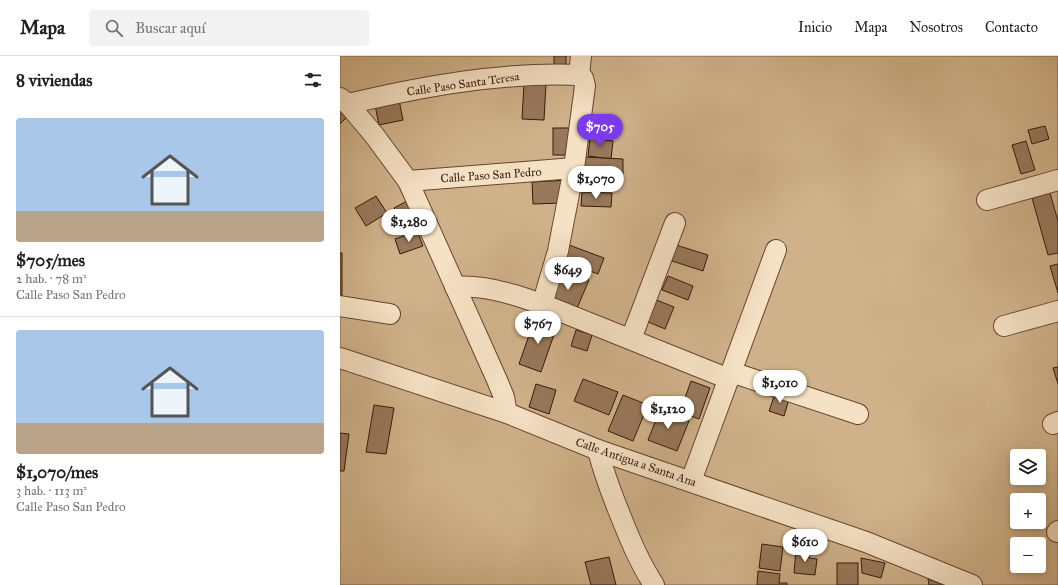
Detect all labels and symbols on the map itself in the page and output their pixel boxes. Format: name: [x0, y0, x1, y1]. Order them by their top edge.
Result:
street label: Calle Paso Santa Teresa: [406, 69, 521, 99]
pin: $705: [576, 114, 624, 148]
street label: Calle Paso San Pedro: [440, 164, 542, 186]
pin: $1,070: [563, 166, 629, 200]
pin: $1,280: [376, 209, 442, 243]
pin: $649: [544, 257, 592, 291]
pin: $767: [514, 311, 562, 345]
pin: $1,010: [747, 370, 813, 404]
pin: $1,120: [635, 396, 701, 430]
street label: Calle Antigua a Santa Ana: [573, 435, 699, 490]
pin: $610: [781, 529, 829, 563]

